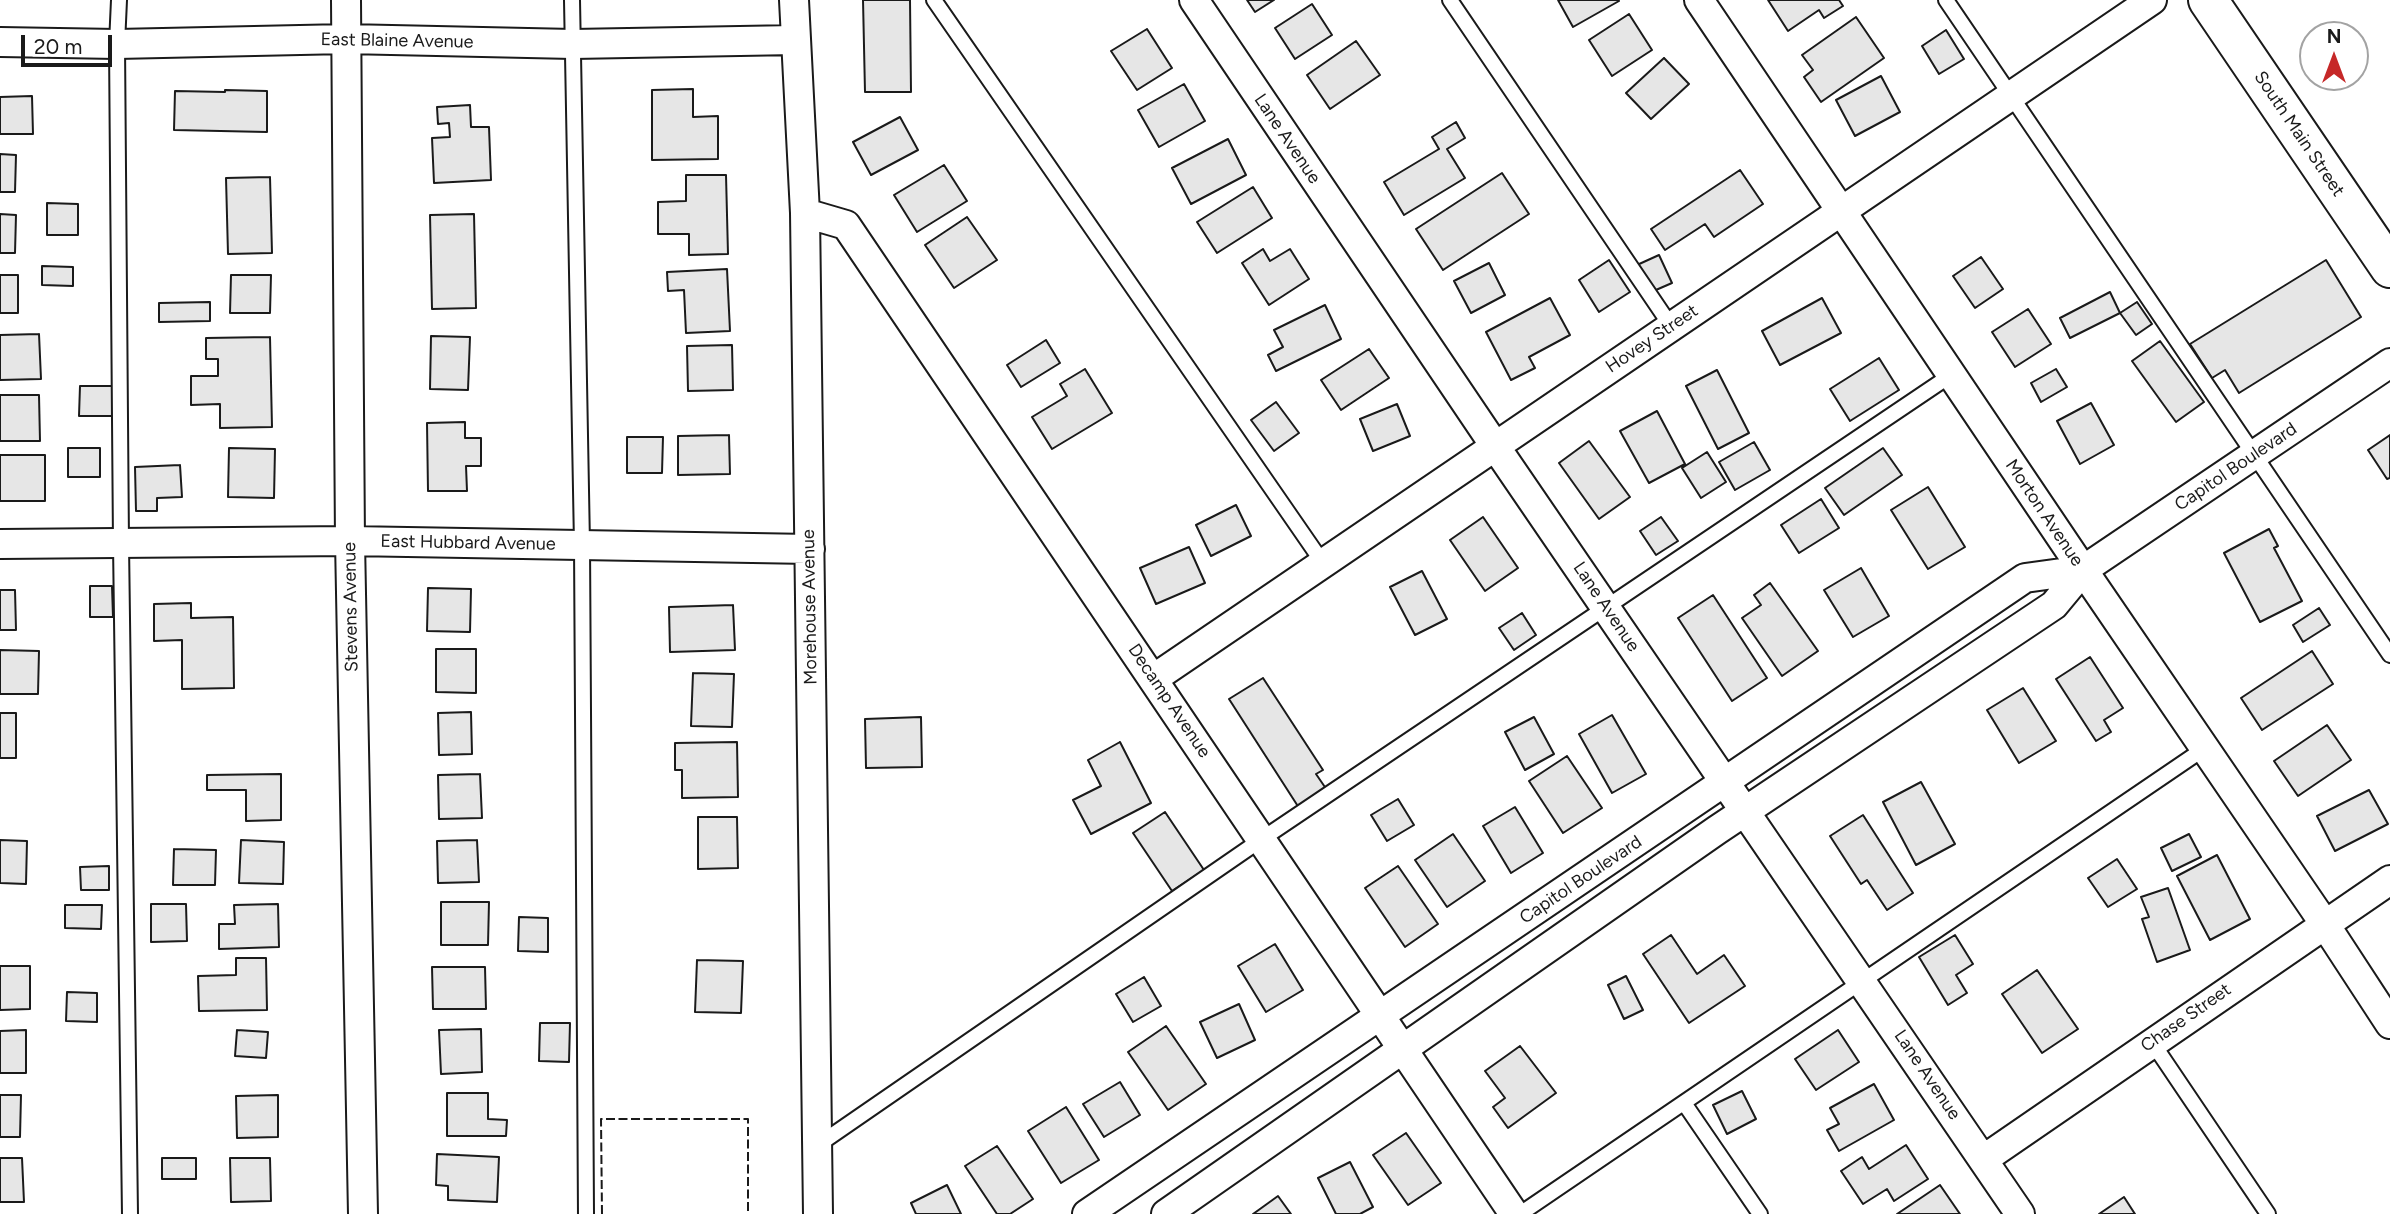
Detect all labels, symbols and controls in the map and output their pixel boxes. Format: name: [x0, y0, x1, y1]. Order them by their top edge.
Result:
scale bar: [24, 21, 116, 65]
north arrow: [2299, 21, 2369, 91]
text: N: [2327, 25, 2341, 48]
street label: East Blaine Avenue: [320, 29, 474, 53]
text: 20 m: [34, 34, 82, 59]
street label: South Main Street: [2249, 67, 2349, 201]
street label: Lane Avenue: [1249, 90, 1325, 188]
street label: Hovey Street: [1602, 300, 1702, 378]
street label: Capitol Boulevard: [2171, 418, 2301, 516]
street label: Morton Avenue: [2000, 455, 2088, 571]
street label: Morehouse Avenue: [798, 529, 822, 685]
street label: East Hubbard Avenue: [380, 531, 556, 555]
street label: Stevens Avenue: [339, 542, 363, 672]
street label: Lane Avenue: [1568, 558, 1644, 656]
street label: Decamp Avenue: [1123, 640, 1215, 762]
street label: Capitol Boulevard: [1516, 831, 1646, 929]
street label: Chase Street: [2137, 979, 2235, 1057]
street label: Lane Avenue: [1889, 1026, 1965, 1124]

